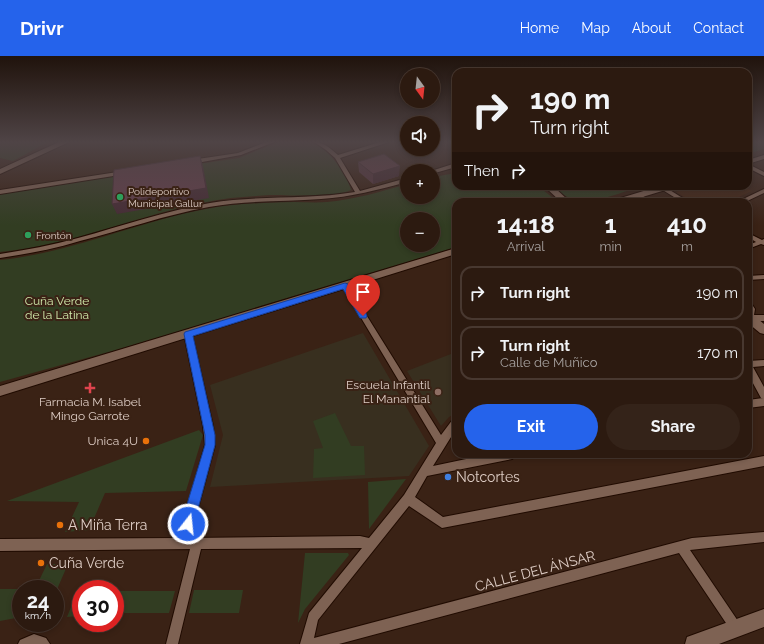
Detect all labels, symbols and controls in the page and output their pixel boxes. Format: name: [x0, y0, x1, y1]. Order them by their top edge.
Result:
text: Drivr: [20, 17, 64, 39]
text: Home: [520, 20, 559, 36]
text: Map: [581, 20, 610, 36]
text: About: [632, 20, 671, 36]
text: Contact: [693, 20, 744, 36]
north arrow: [400, 68, 440, 108]
map controls: [400, 68, 440, 252]
text: 190 m: [530, 83, 610, 116]
icon: right: [464, 84, 516, 136]
button: sound: [400, 116, 440, 156]
text: Turn right: [530, 117, 609, 138]
icon: right: [507, 160, 529, 182]
text: Then: [464, 162, 499, 180]
button: +: [400, 164, 440, 204]
place label: Polideportivo Municipal Gallur: [128, 186, 203, 209]
marker: Polideportivo Municipal Gallur: [115, 192, 125, 202]
text: 14:18: [497, 210, 555, 239]
text: 1: [605, 210, 617, 239]
text: 410: [667, 210, 707, 239]
button: −: [400, 212, 440, 252]
marker: Frontón: [23, 230, 33, 240]
place label: Frontón: [36, 230, 72, 241]
text: Arrival: [507, 239, 545, 254]
text: min: [600, 239, 622, 254]
text: m: [681, 239, 693, 254]
pin: [346, 275, 380, 316]
icon: arrive: [352, 281, 374, 303]
icon: right: [466, 282, 488, 304]
text: Turn right: [500, 284, 570, 302]
text: 190 m: [696, 284, 738, 302]
park label: Cuña Verde de la Latina: [25, 294, 89, 322]
text: Turn right: [500, 337, 570, 355]
icon: right: [466, 342, 488, 364]
text: 170 m: [697, 344, 738, 362]
text: Calle de Muñico: [500, 355, 597, 370]
place label: Escuela Infantil El Manantial: [346, 378, 431, 406]
marker: Farmacia M. Isabel Mingo Garrote: [85, 383, 95, 393]
marker: Escuela Infantil El Manantial: [433, 387, 443, 397]
place label: Farmacia M. Isabel Mingo Garrote: [39, 395, 142, 423]
button: Exit: [464, 404, 598, 450]
button: Share: [606, 404, 740, 450]
place label: Unica 4U: [88, 434, 138, 448]
marker: Unica 4U: [141, 436, 151, 446]
place label: Notcortes: [456, 469, 520, 485]
marker: Notcortes: [443, 472, 453, 482]
position arrow: [167, 503, 209, 545]
place label: A Miña Terra: [68, 517, 148, 533]
marker: A Miña Terra: [55, 520, 65, 530]
street label: CALLE DEL ÁNSAR: [473, 546, 597, 595]
place label: Cuña Verde: [49, 555, 124, 571]
marker: Cuña Verde: [36, 558, 46, 568]
speed limit sign: 30: [72, 580, 124, 632]
text: 24: [27, 589, 49, 613]
text: km/h: [25, 610, 51, 621]

